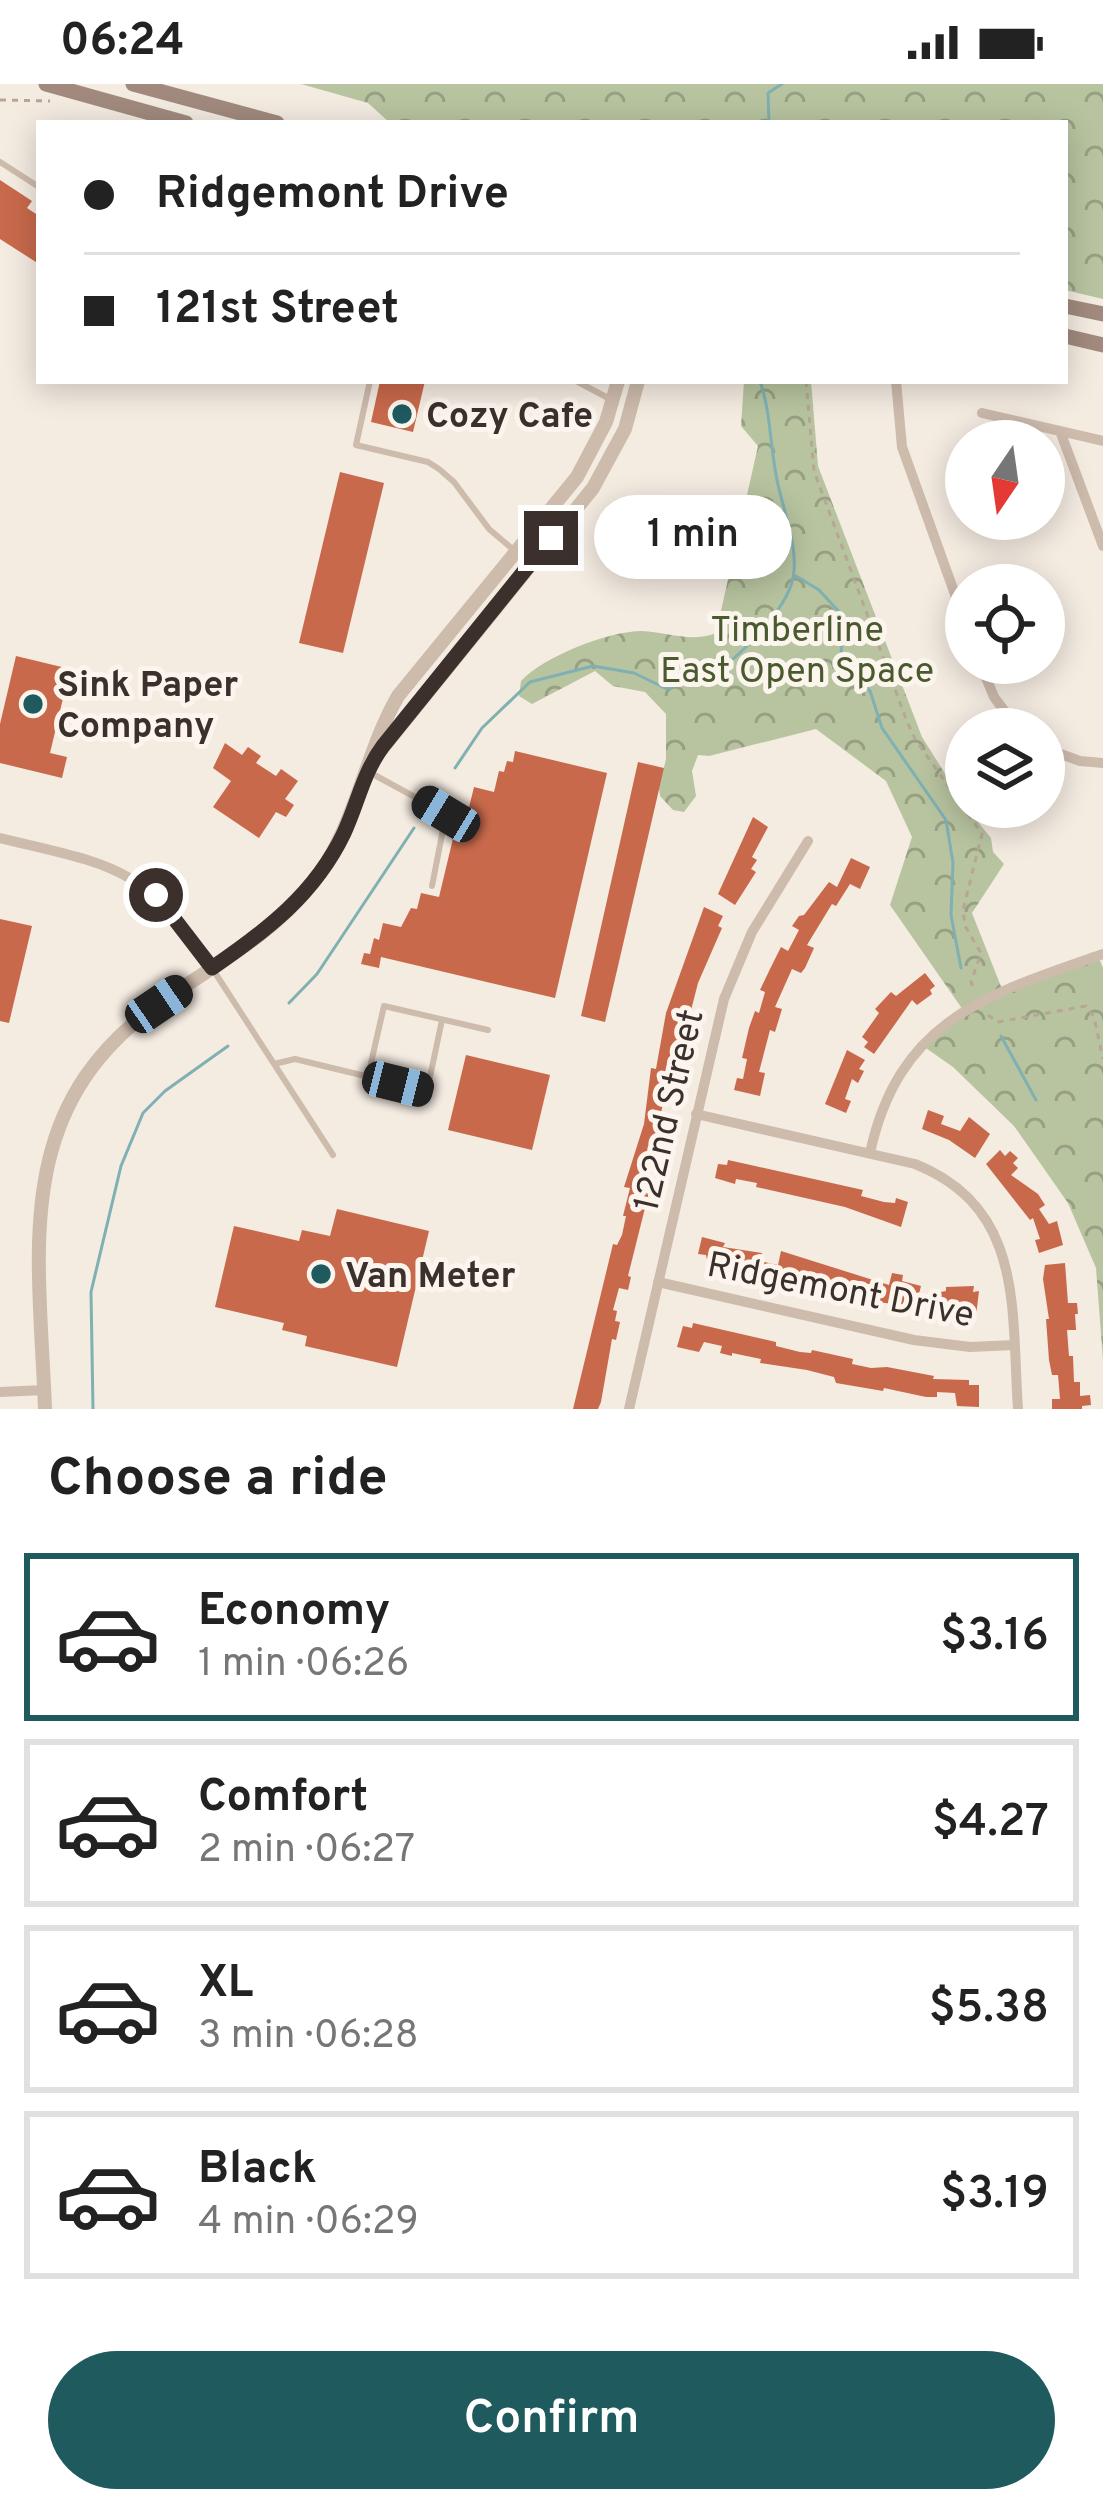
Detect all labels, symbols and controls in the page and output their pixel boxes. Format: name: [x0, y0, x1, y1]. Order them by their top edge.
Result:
text: 06:24: [60, 14, 185, 71]
text: Ridgemont Drive: [156, 167, 509, 224]
text: 121st Street: [156, 282, 399, 339]
place label: Cozy Cafe: [426, 395, 593, 441]
marker: Cozy Cafe: [389, 401, 415, 427]
north arrow: [945, 420, 1065, 540]
map controls: [945, 420, 1065, 828]
callout: 1 min: [593, 496, 791, 580]
route end: [524, 511, 578, 565]
text: 1 min: [647, 512, 739, 561]
button: locate: [945, 564, 1065, 684]
park label: Timberline East Open Space: [660, 609, 934, 696]
place label: Sink Paper Company: [57, 664, 238, 751]
marker: Sink Paper Company: [20, 691, 46, 717]
button: layers: [945, 708, 1065, 828]
car: [406, 780, 486, 848]
route start: [129, 868, 183, 922]
car: [119, 969, 199, 1039]
street label: 122nd Street: [625, 1005, 716, 1216]
car: [359, 1058, 437, 1110]
street label: Ridgemont Drive: [703, 1243, 978, 1340]
place label: Van Meter: [345, 1255, 516, 1301]
marker: Van Meter: [308, 1261, 334, 1287]
text: Choose a ride: [48, 1446, 388, 1515]
icon: car: [54, 1583, 162, 1691]
text: Economy: [198, 1584, 390, 1641]
text: $3.16: [940, 1609, 1049, 1666]
text: 1 min · 06:26: [198, 1641, 409, 1690]
icon: car: [54, 1769, 162, 1877]
text: Comfort: [198, 1770, 368, 1827]
text: $4.27: [932, 1795, 1049, 1852]
text: 2 min · 06:27: [198, 1827, 415, 1876]
icon: car: [54, 1955, 162, 2063]
text: XL: [198, 1956, 253, 2013]
text: $5.38: [929, 1981, 1049, 2038]
text: 3 min · 06:28: [198, 2013, 419, 2062]
icon: car: [54, 2141, 162, 2249]
text: Black: [198, 2142, 317, 2199]
text: $3.19: [940, 2167, 1049, 2224]
text: 4 min · 06:29: [198, 2199, 419, 2248]
button: Confirm: [48, 2351, 1055, 2489]

